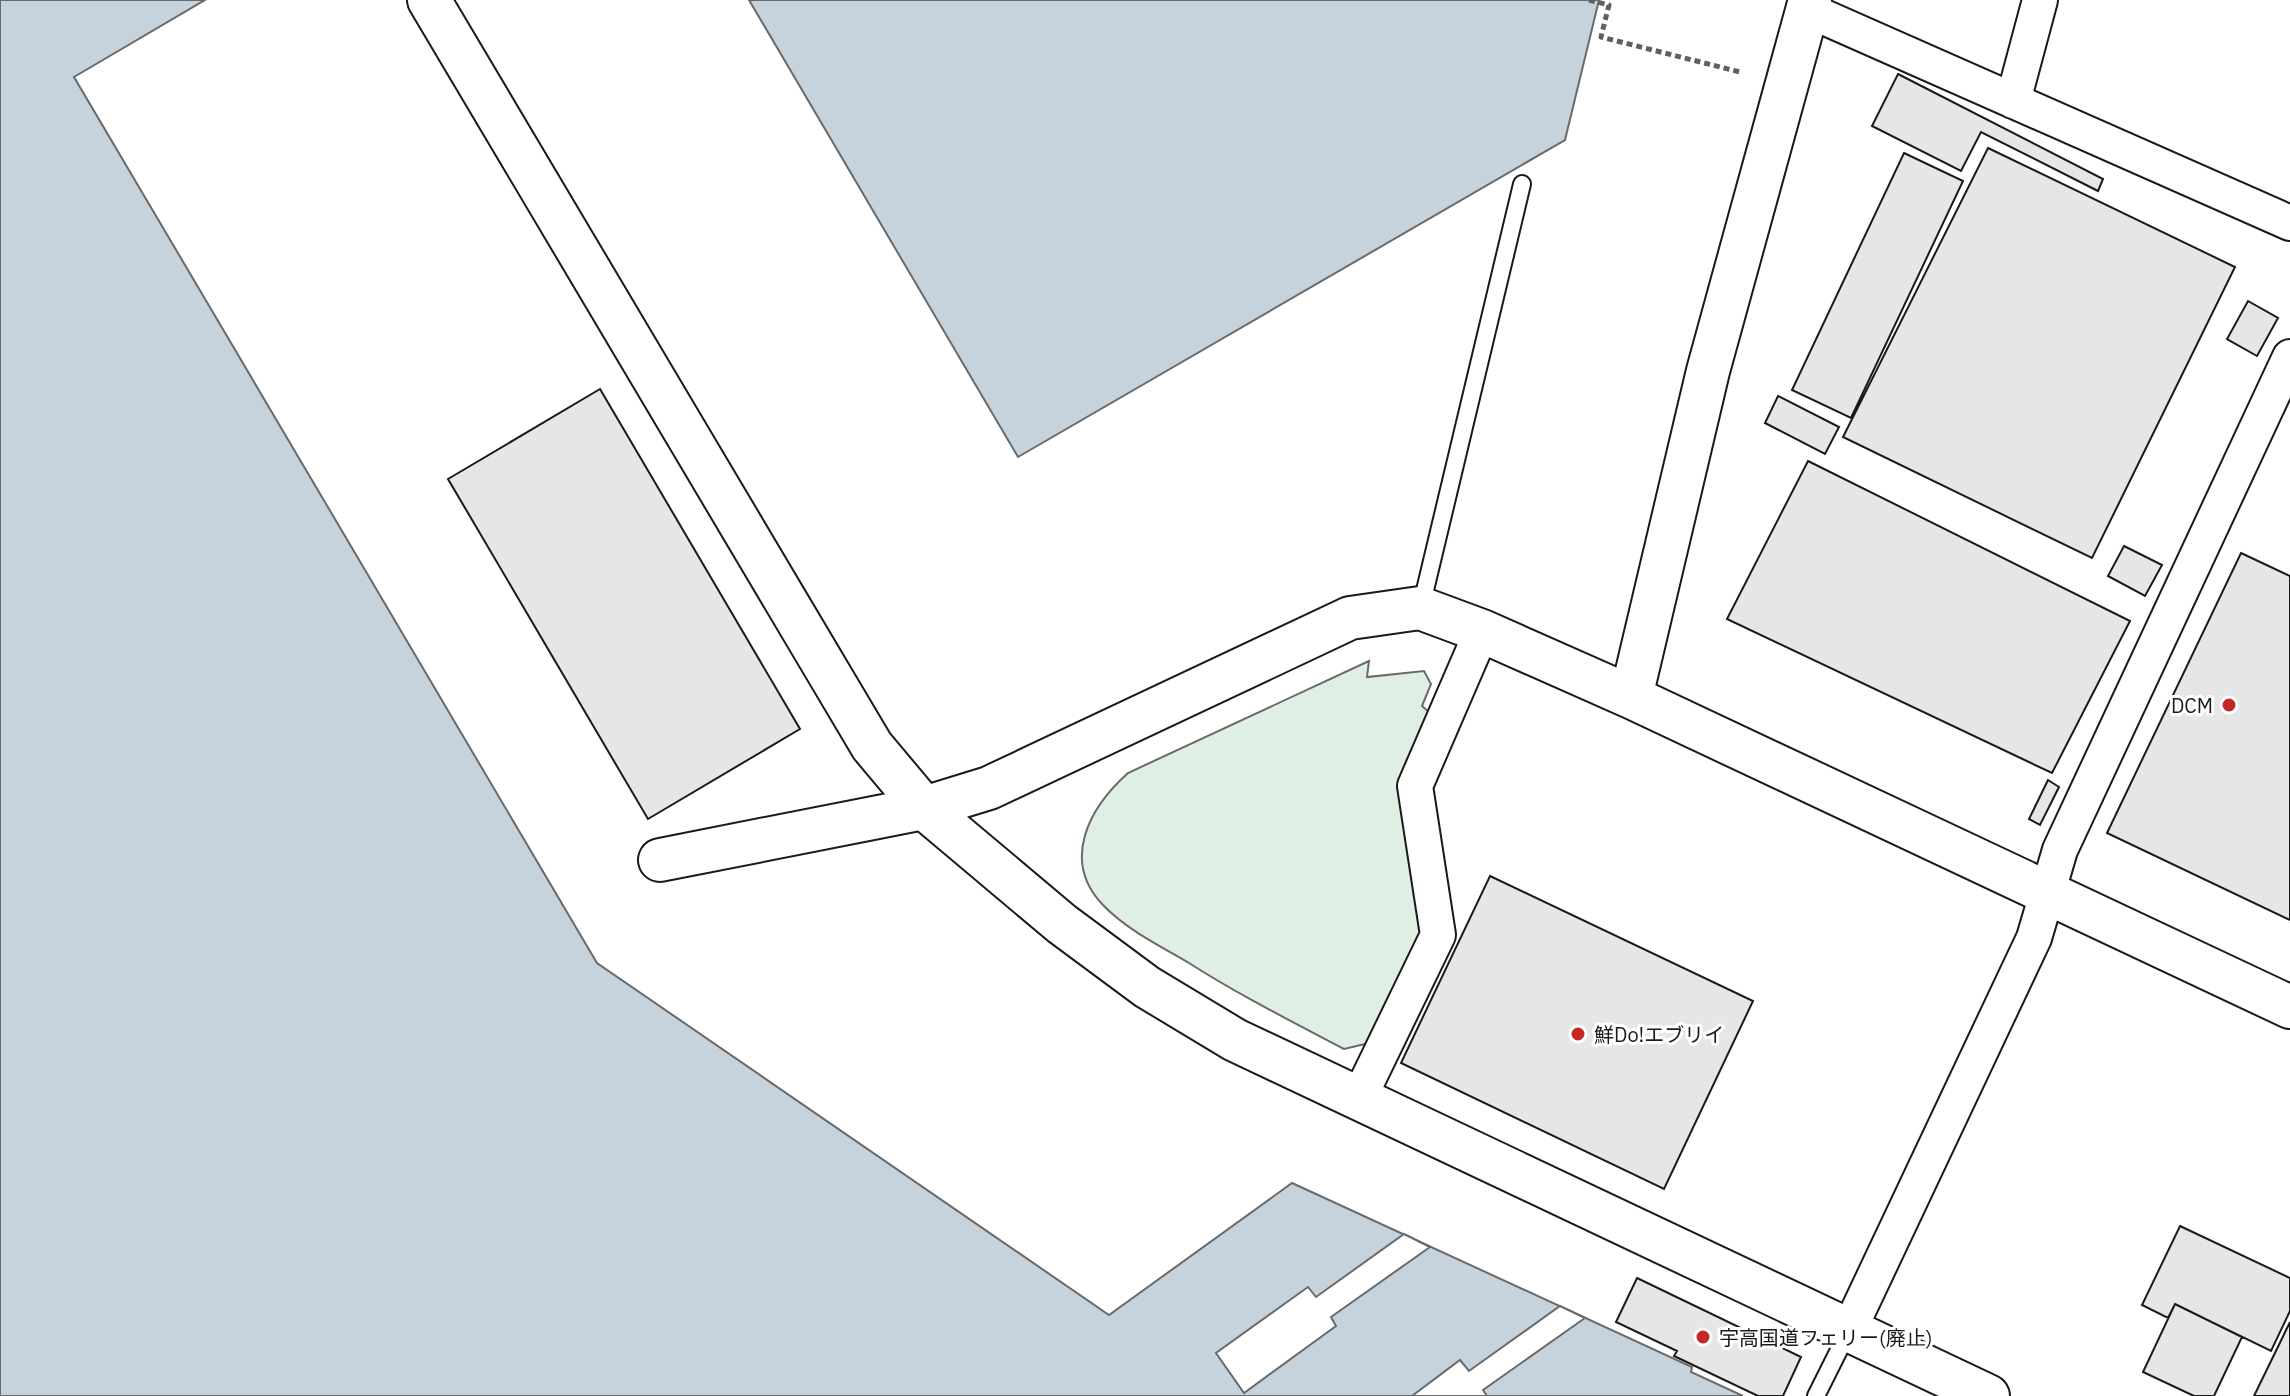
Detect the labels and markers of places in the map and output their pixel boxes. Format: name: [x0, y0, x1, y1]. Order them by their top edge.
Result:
place label: DCM: [2171, 692, 2213, 719]
marker: DCM: [2220, 696, 2238, 714]
place label: 鮮Do!エブリイ: [1594, 1021, 1724, 1048]
marker: 鮮Do!エブリイ: [1569, 1025, 1587, 1043]
place label: 宇高国道フェリー(廃止): [1719, 1324, 1932, 1351]
marker: 宇高国道フェリー(廃止): [1694, 1328, 1712, 1346]

